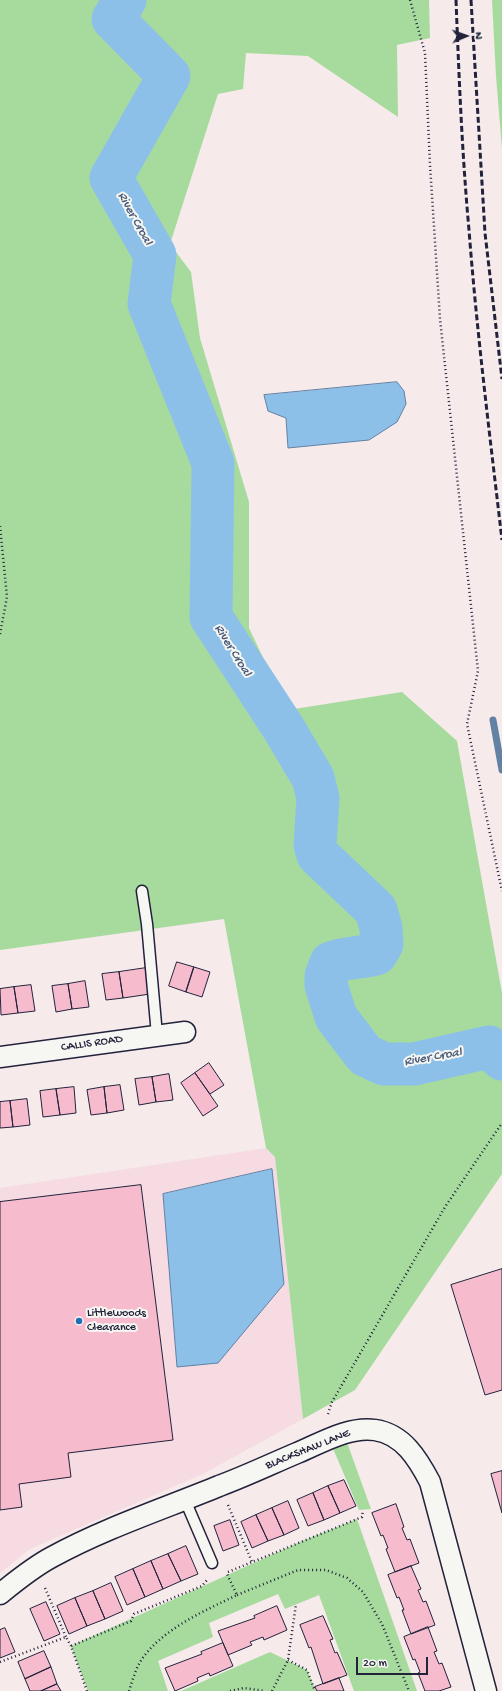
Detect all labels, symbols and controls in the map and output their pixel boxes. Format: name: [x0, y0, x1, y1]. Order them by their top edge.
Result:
north arrow: [446, 16, 486, 56]
text: N: [472, 32, 484, 39]
water label: River Croal: [113, 190, 155, 248]
water label: River Croal: [210, 622, 254, 680]
street label: CALLIS ROAD: [60, 1033, 124, 1055]
water label: River Croal: [403, 1045, 463, 1071]
place label: Littlewoods Clearance: [87, 1307, 146, 1335]
marker: Littlewoods Clearance: [74, 1316, 84, 1326]
street label: BLACKSHAW LANE: [264, 1426, 352, 1474]
scale bar: [358, 1649, 430, 1675]
text: 20 m: [363, 1657, 387, 1671]

